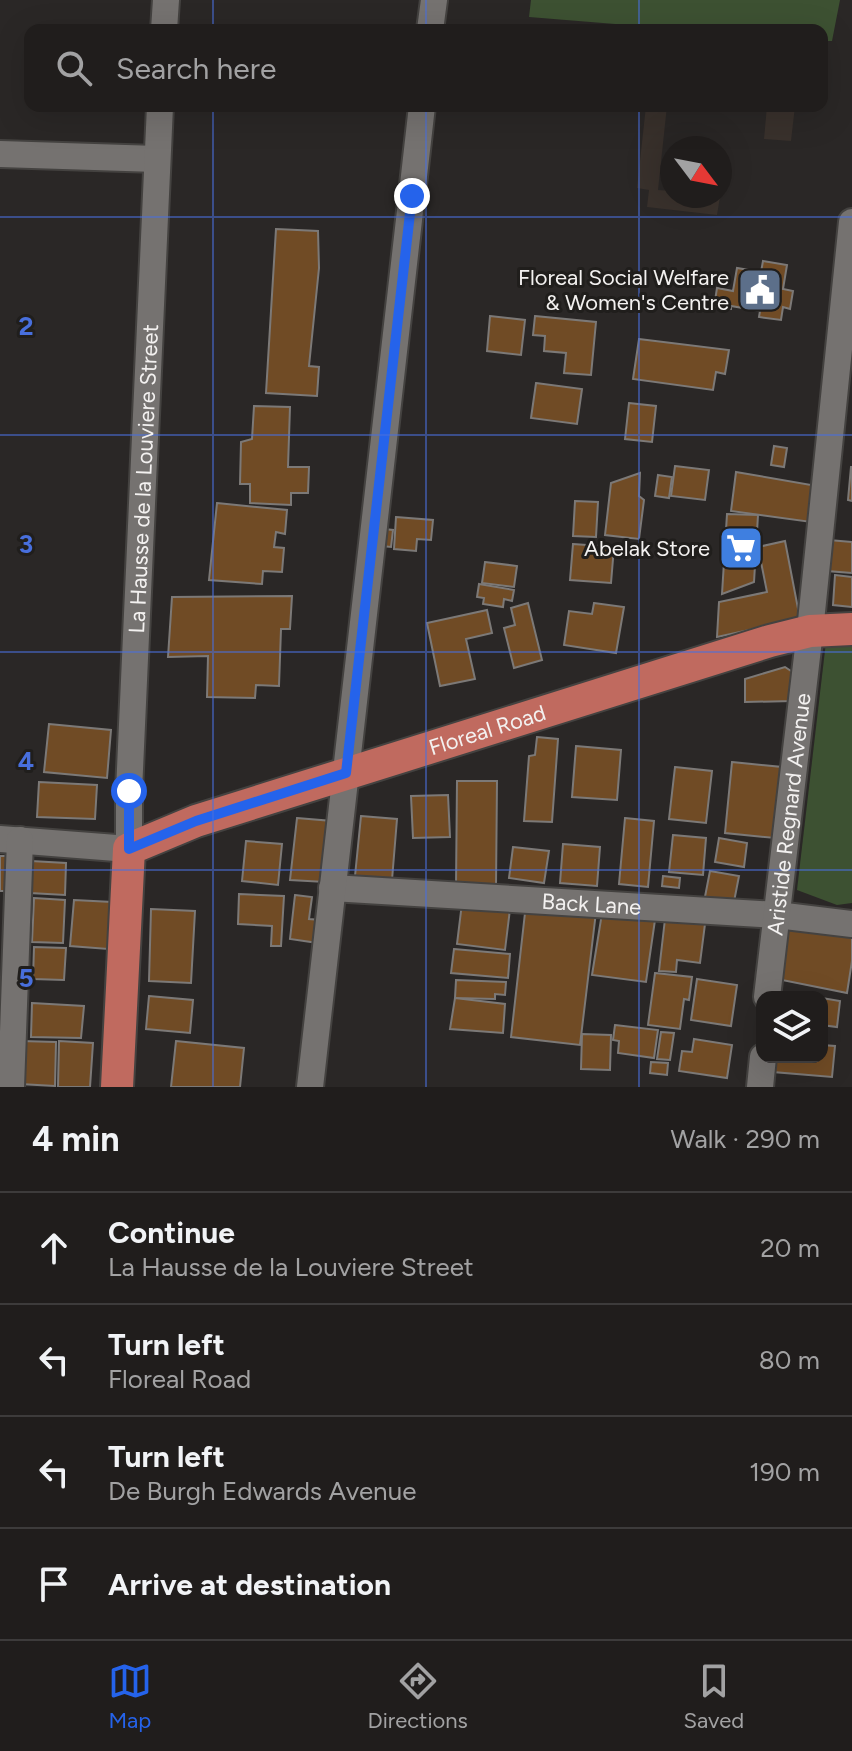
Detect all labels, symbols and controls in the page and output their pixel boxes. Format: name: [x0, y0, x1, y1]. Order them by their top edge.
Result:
search box: [24, 24, 828, 112]
icon: search: [52, 46, 96, 90]
text: Search here: [116, 50, 276, 87]
north arrow: [660, 136, 732, 208]
route end: [394, 178, 430, 214]
place label: Floreal Social Welfare & Women's Centre: [518, 264, 729, 316]
public building icon: Floreal Social Welfare & Women's Centre: [736, 266, 784, 314]
text: 2: [18, 310, 34, 342]
street label: La Hausse de la Louviere Street: [123, 323, 164, 634]
supermarket icon: Abelak Store: [717, 524, 765, 572]
text: 3: [19, 528, 33, 560]
place label: Abelak Store: [584, 535, 710, 562]
street label: Aristide Regnard Avenue: [761, 692, 817, 937]
street label: Floreal Road: [425, 699, 549, 761]
text: 4: [18, 745, 34, 777]
route start: [111, 773, 147, 809]
street label: Back Lane: [541, 888, 642, 921]
text: 5: [18, 962, 34, 994]
map controls: [756, 991, 828, 1063]
button: layers: [756, 991, 828, 1063]
text: 4 min: [32, 1119, 119, 1160]
text: Walk · 290 m: [671, 1123, 820, 1155]
text: Continue: [108, 1214, 235, 1251]
icon: ahead: [32, 1226, 76, 1270]
text: 20 m: [760, 1232, 820, 1264]
text: La Hausse de la Louviere Street: [108, 1251, 474, 1283]
text: Turn left: [108, 1326, 225, 1363]
icon: left: [32, 1338, 76, 1382]
text: 80 m: [759, 1344, 820, 1376]
text: Floreal Road: [108, 1363, 251, 1395]
text: Turn left: [108, 1438, 225, 1475]
icon: left: [32, 1450, 76, 1494]
text: 190 m: [749, 1456, 820, 1488]
text: De Burgh Edwards Avenue: [108, 1475, 416, 1507]
icon: arrive: [32, 1562, 76, 1606]
text: Arrive at destination: [108, 1566, 391, 1603]
tab: Map: [108, 1659, 152, 1734]
tab: Directions: [368, 1659, 468, 1734]
tab: Saved: [683, 1659, 744, 1734]

